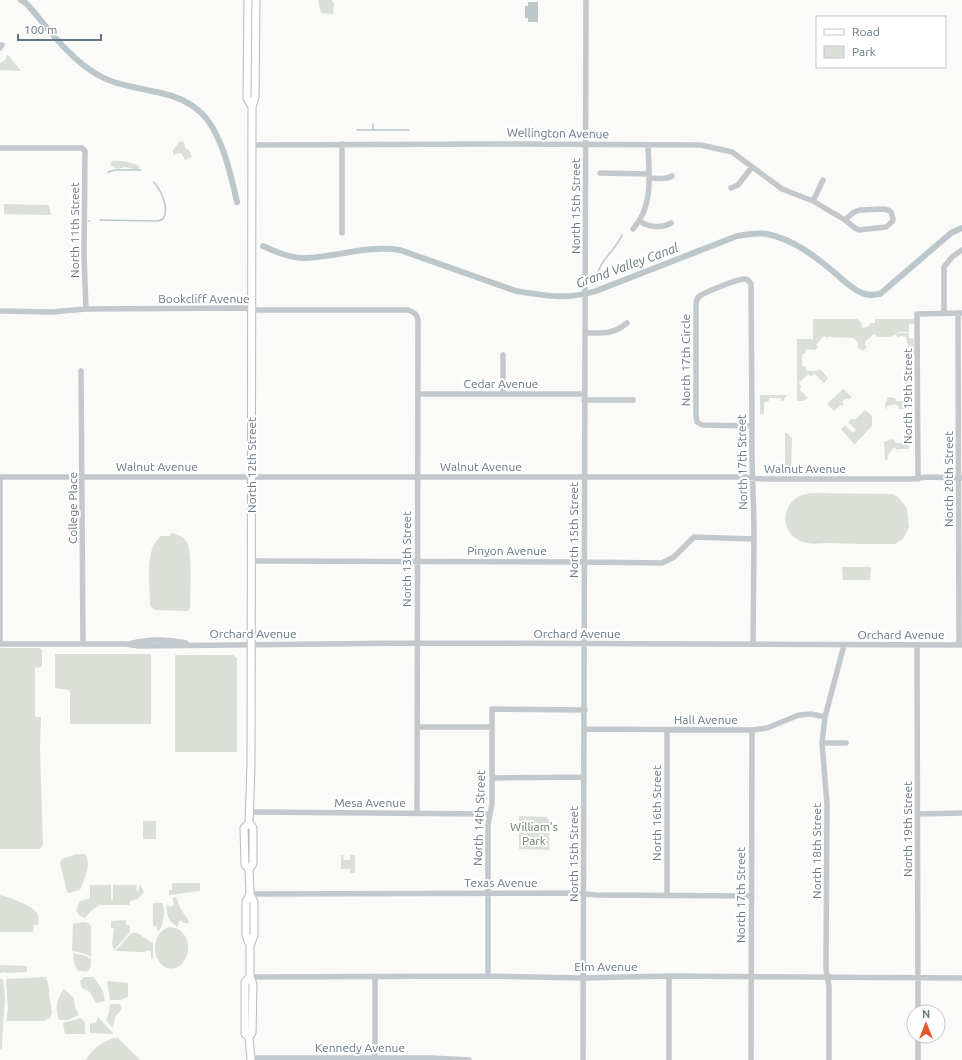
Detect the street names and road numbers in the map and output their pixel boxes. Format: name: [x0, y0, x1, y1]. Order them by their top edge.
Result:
street label: Wellington Avenue: [507, 126, 609, 140]
street label: North 15th Street: [569, 158, 582, 254]
street label: North 11th Street: [68, 182, 81, 278]
street label: Bookcliff Avenue: [158, 292, 250, 305]
street label: North 17th Circle: [679, 314, 692, 406]
street label: North 19th Street: [901, 348, 914, 444]
street label: Cedar Avenue: [464, 377, 538, 390]
street label: North 17th Street: [735, 414, 749, 510]
street label: North 12th Street: [245, 417, 258, 513]
street label: North 20th Street: [942, 431, 955, 527]
street label: Walnut Avenue: [116, 460, 198, 473]
street label: Walnut Avenue: [440, 460, 522, 473]
street label: Walnut Avenue: [764, 462, 846, 475]
street label: College Place: [66, 472, 79, 544]
street label: North 15th Street: [567, 482, 580, 578]
street label: North 13th Street: [400, 511, 413, 607]
street label: Pinyon Avenue: [467, 544, 547, 557]
street label: Orchard Avenue: [209, 627, 297, 640]
street label: Orchard Avenue: [533, 627, 621, 640]
street label: Orchard Avenue: [857, 628, 945, 641]
street label: Hall Avenue: [674, 713, 738, 726]
street label: North 16th Street: [650, 765, 663, 861]
street label: North 14th Street: [471, 770, 487, 866]
street label: North 19th Street: [901, 781, 914, 877]
street label: Mesa Avenue: [334, 796, 406, 809]
street label: North 18th Street: [810, 803, 823, 899]
street label: North 15th Street: [567, 806, 580, 902]
street label: North 17th Street: [734, 847, 747, 943]
street label: Texas Avenue: [464, 876, 538, 889]
street label: Elm Avenue: [574, 960, 638, 973]
street label: Kennedy Avenue: [315, 1041, 405, 1054]

